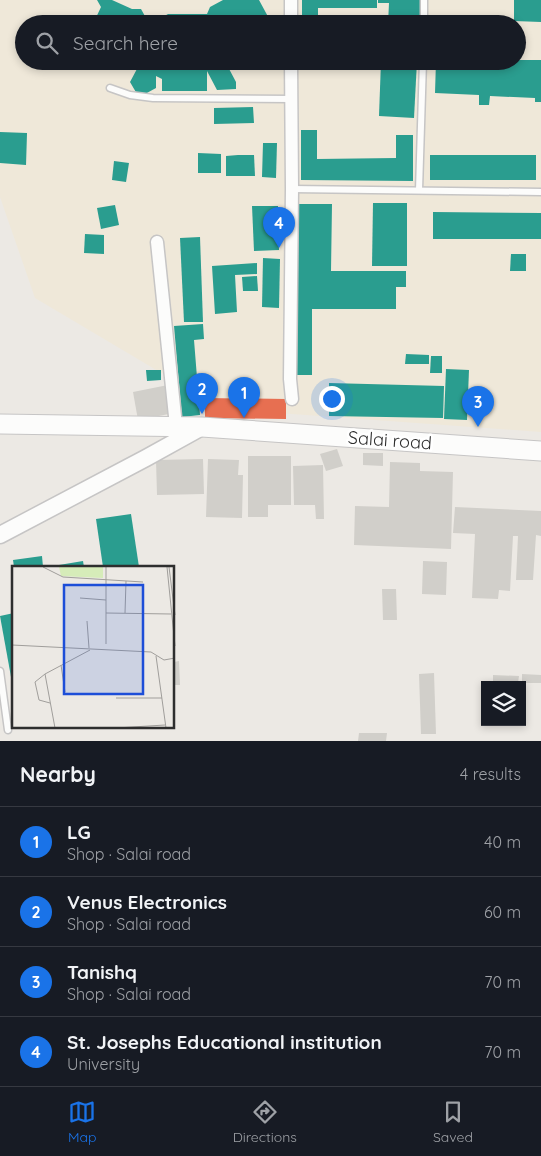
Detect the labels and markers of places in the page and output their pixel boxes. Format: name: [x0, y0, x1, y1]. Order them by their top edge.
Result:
pin: 4: [263, 207, 295, 248]
pin: 2: [186, 373, 218, 414]
pin: 1: [228, 377, 260, 418]
pin: 3: [462, 386, 494, 427]

